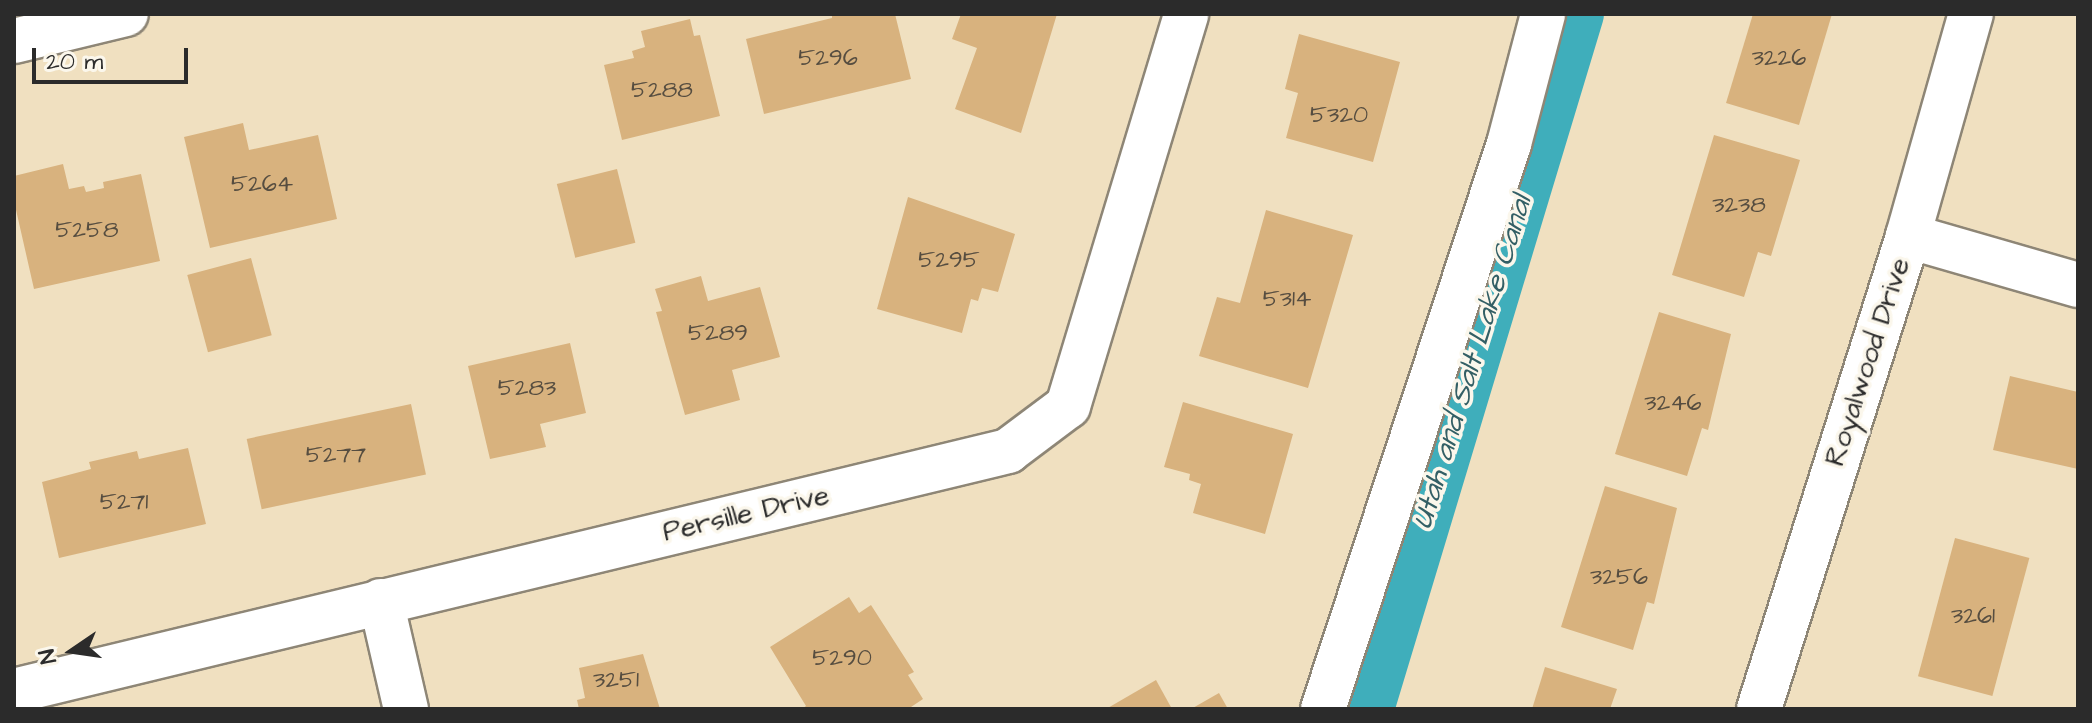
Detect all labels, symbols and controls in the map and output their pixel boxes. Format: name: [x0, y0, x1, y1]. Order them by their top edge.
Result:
scale bar: [36, 32, 192, 82]
text: 20 m: [46, 45, 103, 79]
house number: 5296: [798, 45, 858, 73]
house number: 3226: [1752, 45, 1806, 73]
house number: 5288: [631, 77, 693, 105]
house number: 5320: [1310, 102, 1368, 130]
house number: 5264: [231, 171, 293, 199]
water label: Utah and Salt Lake Canal: [1404, 191, 1540, 533]
house number: 3238: [1712, 192, 1766, 220]
house number: 5258: [55, 217, 119, 245]
house number: 5295: [918, 247, 980, 275]
street label: Royalwood Drive: [1819, 254, 1917, 470]
house number: 5314: [1263, 286, 1311, 314]
house number: 5289: [688, 320, 748, 348]
house number: 5283: [498, 375, 556, 403]
house number: 3246: [1644, 390, 1702, 418]
house number: 5277: [306, 442, 366, 470]
street label: Persille Drive: [660, 479, 832, 549]
house number: 5271: [100, 489, 148, 517]
house number: 3256: [1590, 564, 1648, 592]
house number: 3261: [1951, 603, 1995, 631]
north arrow: [32, 611, 112, 691]
house number: 5290: [812, 645, 872, 673]
text: N: [31, 646, 65, 667]
house number: 3251: [593, 667, 639, 695]

